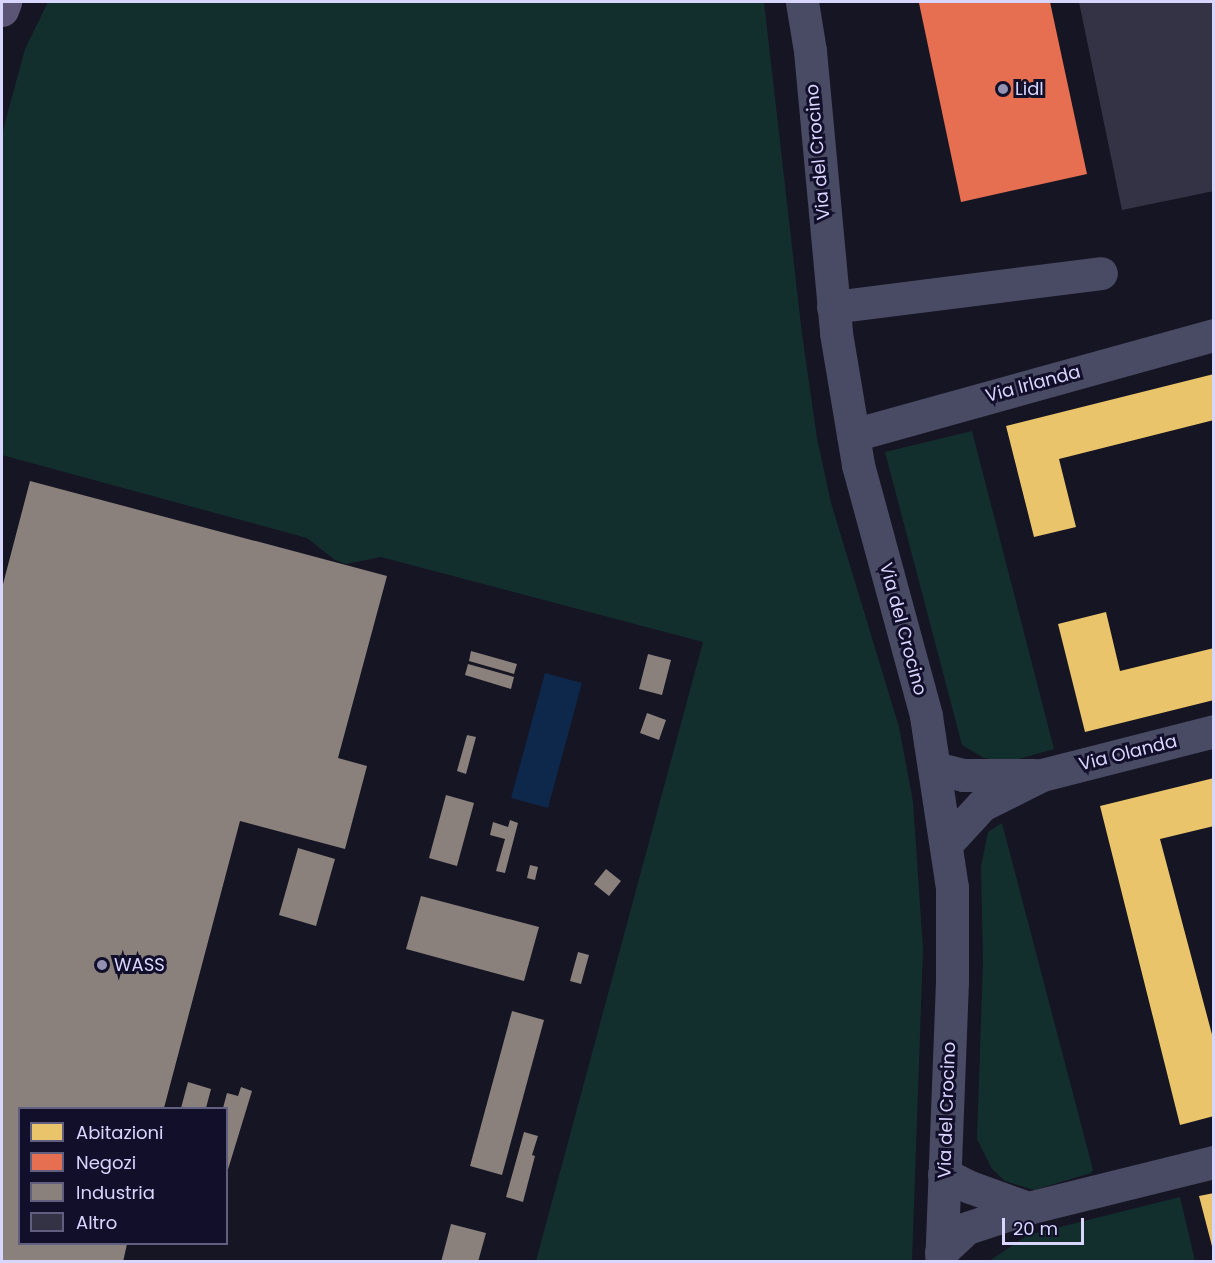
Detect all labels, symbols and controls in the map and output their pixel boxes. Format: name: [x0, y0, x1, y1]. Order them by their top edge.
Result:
place label: Lidl: [1015, 78, 1044, 100]
marker: Lidl: [996, 82, 1010, 96]
street label: Via del Crocino: [801, 83, 835, 221]
street label: Via Irlanda: [983, 361, 1083, 407]
street label: Via del Crocino: [875, 560, 931, 698]
street label: Via Olanda: [1077, 730, 1179, 776]
place label: WASS: [114, 954, 165, 976]
marker: WASS: [95, 958, 109, 972]
street label: Via del Crocino: [934, 1041, 960, 1179]
legend: [18, 1107, 228, 1245]
text: Abitazioni: [76, 1120, 164, 1145]
text: Negozi: [76, 1150, 136, 1175]
text: Industria: [76, 1180, 155, 1205]
scale bar: [1005, 1206, 1088, 1244]
text: Altro: [76, 1210, 117, 1235]
text: 20 m: [1013, 1216, 1058, 1241]

